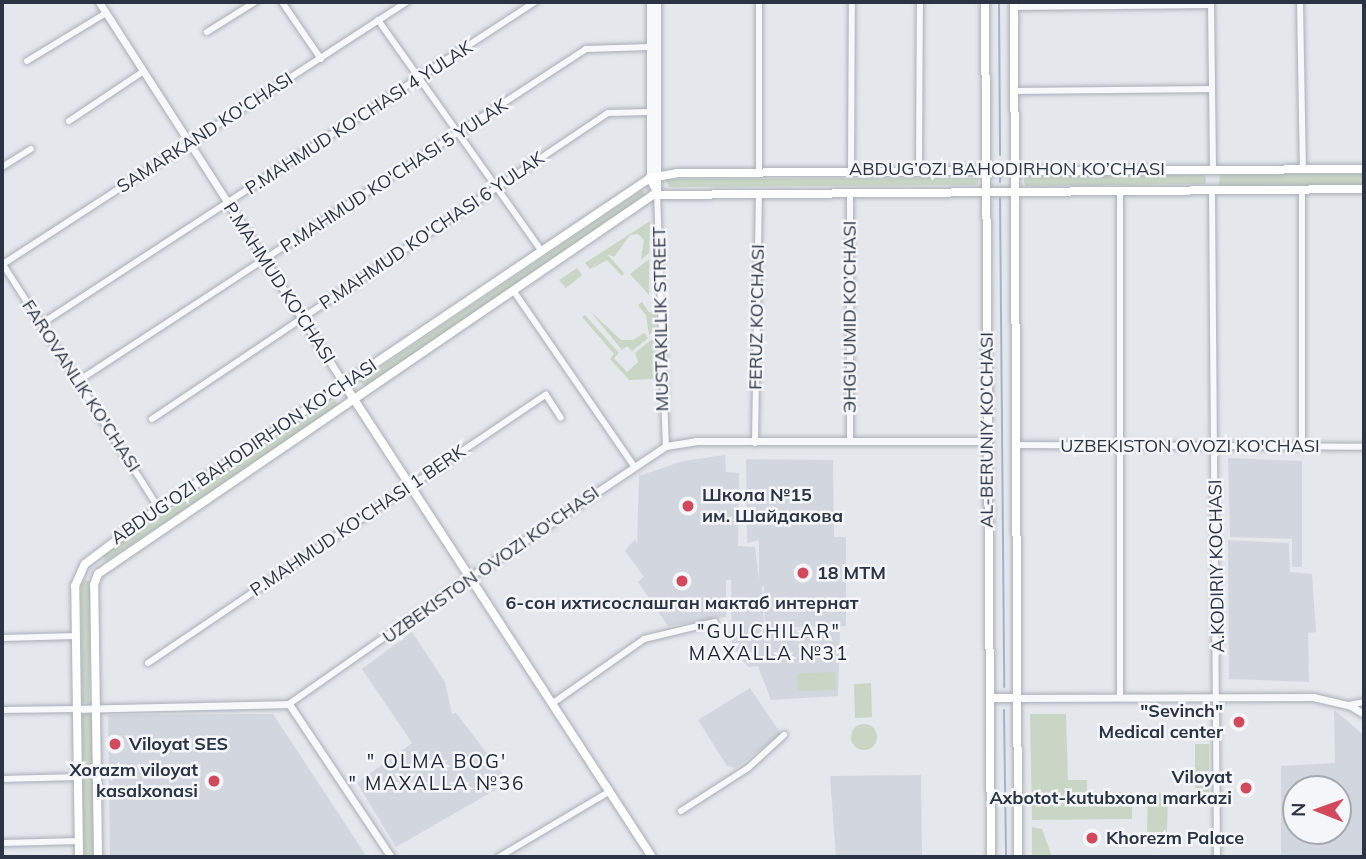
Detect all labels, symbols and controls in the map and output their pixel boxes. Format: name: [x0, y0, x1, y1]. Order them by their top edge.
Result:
street label: P.MAHMUD KO'CHASI 4 YULAK: [241, 36, 477, 200]
street label: SAMARKAND KO'CHASI: [113, 68, 297, 198]
street label: P.MAHMUD KO'CHASI 5 YULAK: [276, 94, 512, 258]
street label: P.MAHMUD KO'CHASI 6 YULAK: [316, 148, 548, 314]
street label: ABDUG’OZI BAHODIRHON KO’CHASI: [849, 158, 1165, 180]
street label: P.MAHMUD KO'CHASI: [219, 198, 339, 368]
street label: ЭHGU UMID KO’CHASI: [839, 221, 861, 413]
street label: MUSTAKILLIK STREET: [649, 226, 673, 412]
street label: FERUZ KO'CHASI: [745, 244, 769, 390]
street label: FAROVANLIK KO'CHASI: [17, 296, 145, 476]
street label: AL-BERUNIY KO’CHASI: [976, 332, 998, 528]
street label: ABDUG’OZI BAHODIRHON KO’CHASI: [107, 355, 381, 549]
street label: UZBEKISTON OVOZI KO'CHASI: [1060, 435, 1320, 457]
street label: P.MAHMUD KO'CHASI 1 BERK: [246, 441, 470, 601]
street label: A.KODIRIY KOCHASI: [1205, 479, 1229, 653]
street label: UZBEKISTON OVOZI KO'CHASI: [379, 482, 603, 648]
place label: Школа №15 им. Шайдакова: [702, 485, 843, 528]
marker: Школа №15 им. Шайдакова: [680, 498, 696, 514]
place label: 18 MTM: [817, 562, 886, 584]
marker: 18 MTM: [795, 565, 811, 581]
marker: 6-сон ихтисослашган мактаб интернат: [674, 573, 690, 589]
place label: 6-сон ихтисослашган мактаб интернат: [505, 592, 859, 614]
district label: "GULCHILAR" MAXALLA №31: [690, 621, 848, 665]
place label: "Sevinch" Medical center: [1099, 701, 1223, 744]
marker: "Sevinch" Medical center: [1229, 712, 1249, 732]
place label: Viloyat SES: [129, 733, 228, 755]
marker: Viloyat SES: [107, 736, 123, 752]
district label: " OLMA BOG' " MAXALLA №36: [350, 751, 524, 795]
place label: Xorazm viloyat kasalxonasi: [69, 760, 198, 802]
place label: Viloyat Axbotot-kutubxona markazi: [989, 767, 1232, 810]
marker: Xorazm viloyat kasalxonasi: [204, 771, 224, 791]
north arrow: [1282, 775, 1352, 845]
marker: Viloyat Axbotot-kutubxona markazi: [1238, 780, 1254, 796]
text: N: [1286, 802, 1310, 817]
place label: Khorezm Palace: [1106, 827, 1244, 849]
marker: Khorezm Palace: [1084, 830, 1100, 846]

